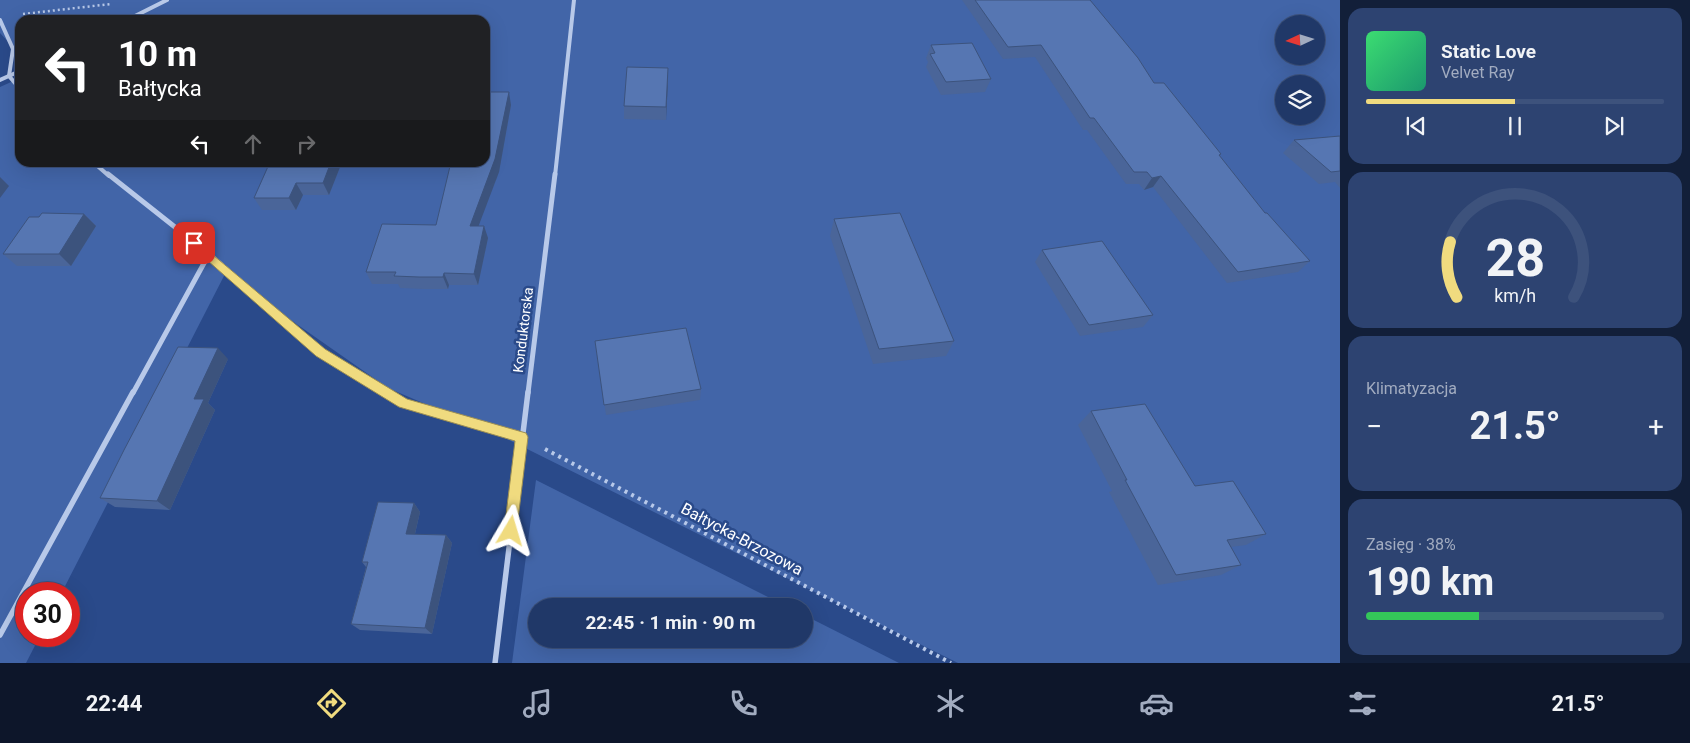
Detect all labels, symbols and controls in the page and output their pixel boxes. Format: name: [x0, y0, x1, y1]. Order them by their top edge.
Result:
north arrow: [1275, 15, 1325, 65]
map controls: [1275, 15, 1325, 125]
text: 10 m: [118, 34, 197, 75]
icon: left: [35, 35, 100, 100]
text: Static Love: [1441, 40, 1536, 63]
text: Velvet Ray: [1441, 63, 1515, 82]
button: layers: [1275, 75, 1325, 125]
text: Bałtycka: [118, 76, 202, 101]
icon: previous: [1402, 112, 1430, 140]
icon: pause: [1501, 112, 1529, 140]
icon: next: [1600, 112, 1628, 140]
icon: left: [186, 130, 214, 158]
icon: ahead: [239, 130, 267, 158]
icon: right: [292, 130, 320, 158]
pin: [173, 222, 215, 264]
text: 28: [1485, 228, 1545, 289]
icon: arrive: [180, 229, 208, 257]
text: km/h: [1494, 285, 1536, 306]
street label: Konduktorska: [510, 286, 536, 374]
text: Klimatyzacja: [1366, 379, 1457, 398]
text: 21.5°: [1469, 404, 1561, 448]
text: −: [1366, 410, 1382, 443]
text: +: [1648, 410, 1664, 443]
street label: Bałtycka-Brzozowa: [678, 499, 806, 579]
position arrow: [484, 504, 536, 556]
text: Zasięg · 38%: [1366, 535, 1456, 554]
text: 190 km: [1366, 560, 1494, 604]
speed limit sign: 30: [15, 582, 80, 647]
text: 22:45 · 1 min · 90 m: [585, 611, 756, 634]
icon: directions: [314, 686, 349, 721]
icon: music: [520, 686, 555, 721]
icon: phone: [726, 686, 761, 721]
icon: climate: [933, 686, 968, 721]
icon: car: [1139, 686, 1174, 721]
icon: filters: [1345, 686, 1380, 721]
text: 22:44: [86, 691, 142, 716]
text: 21.5°: [1551, 691, 1604, 716]

